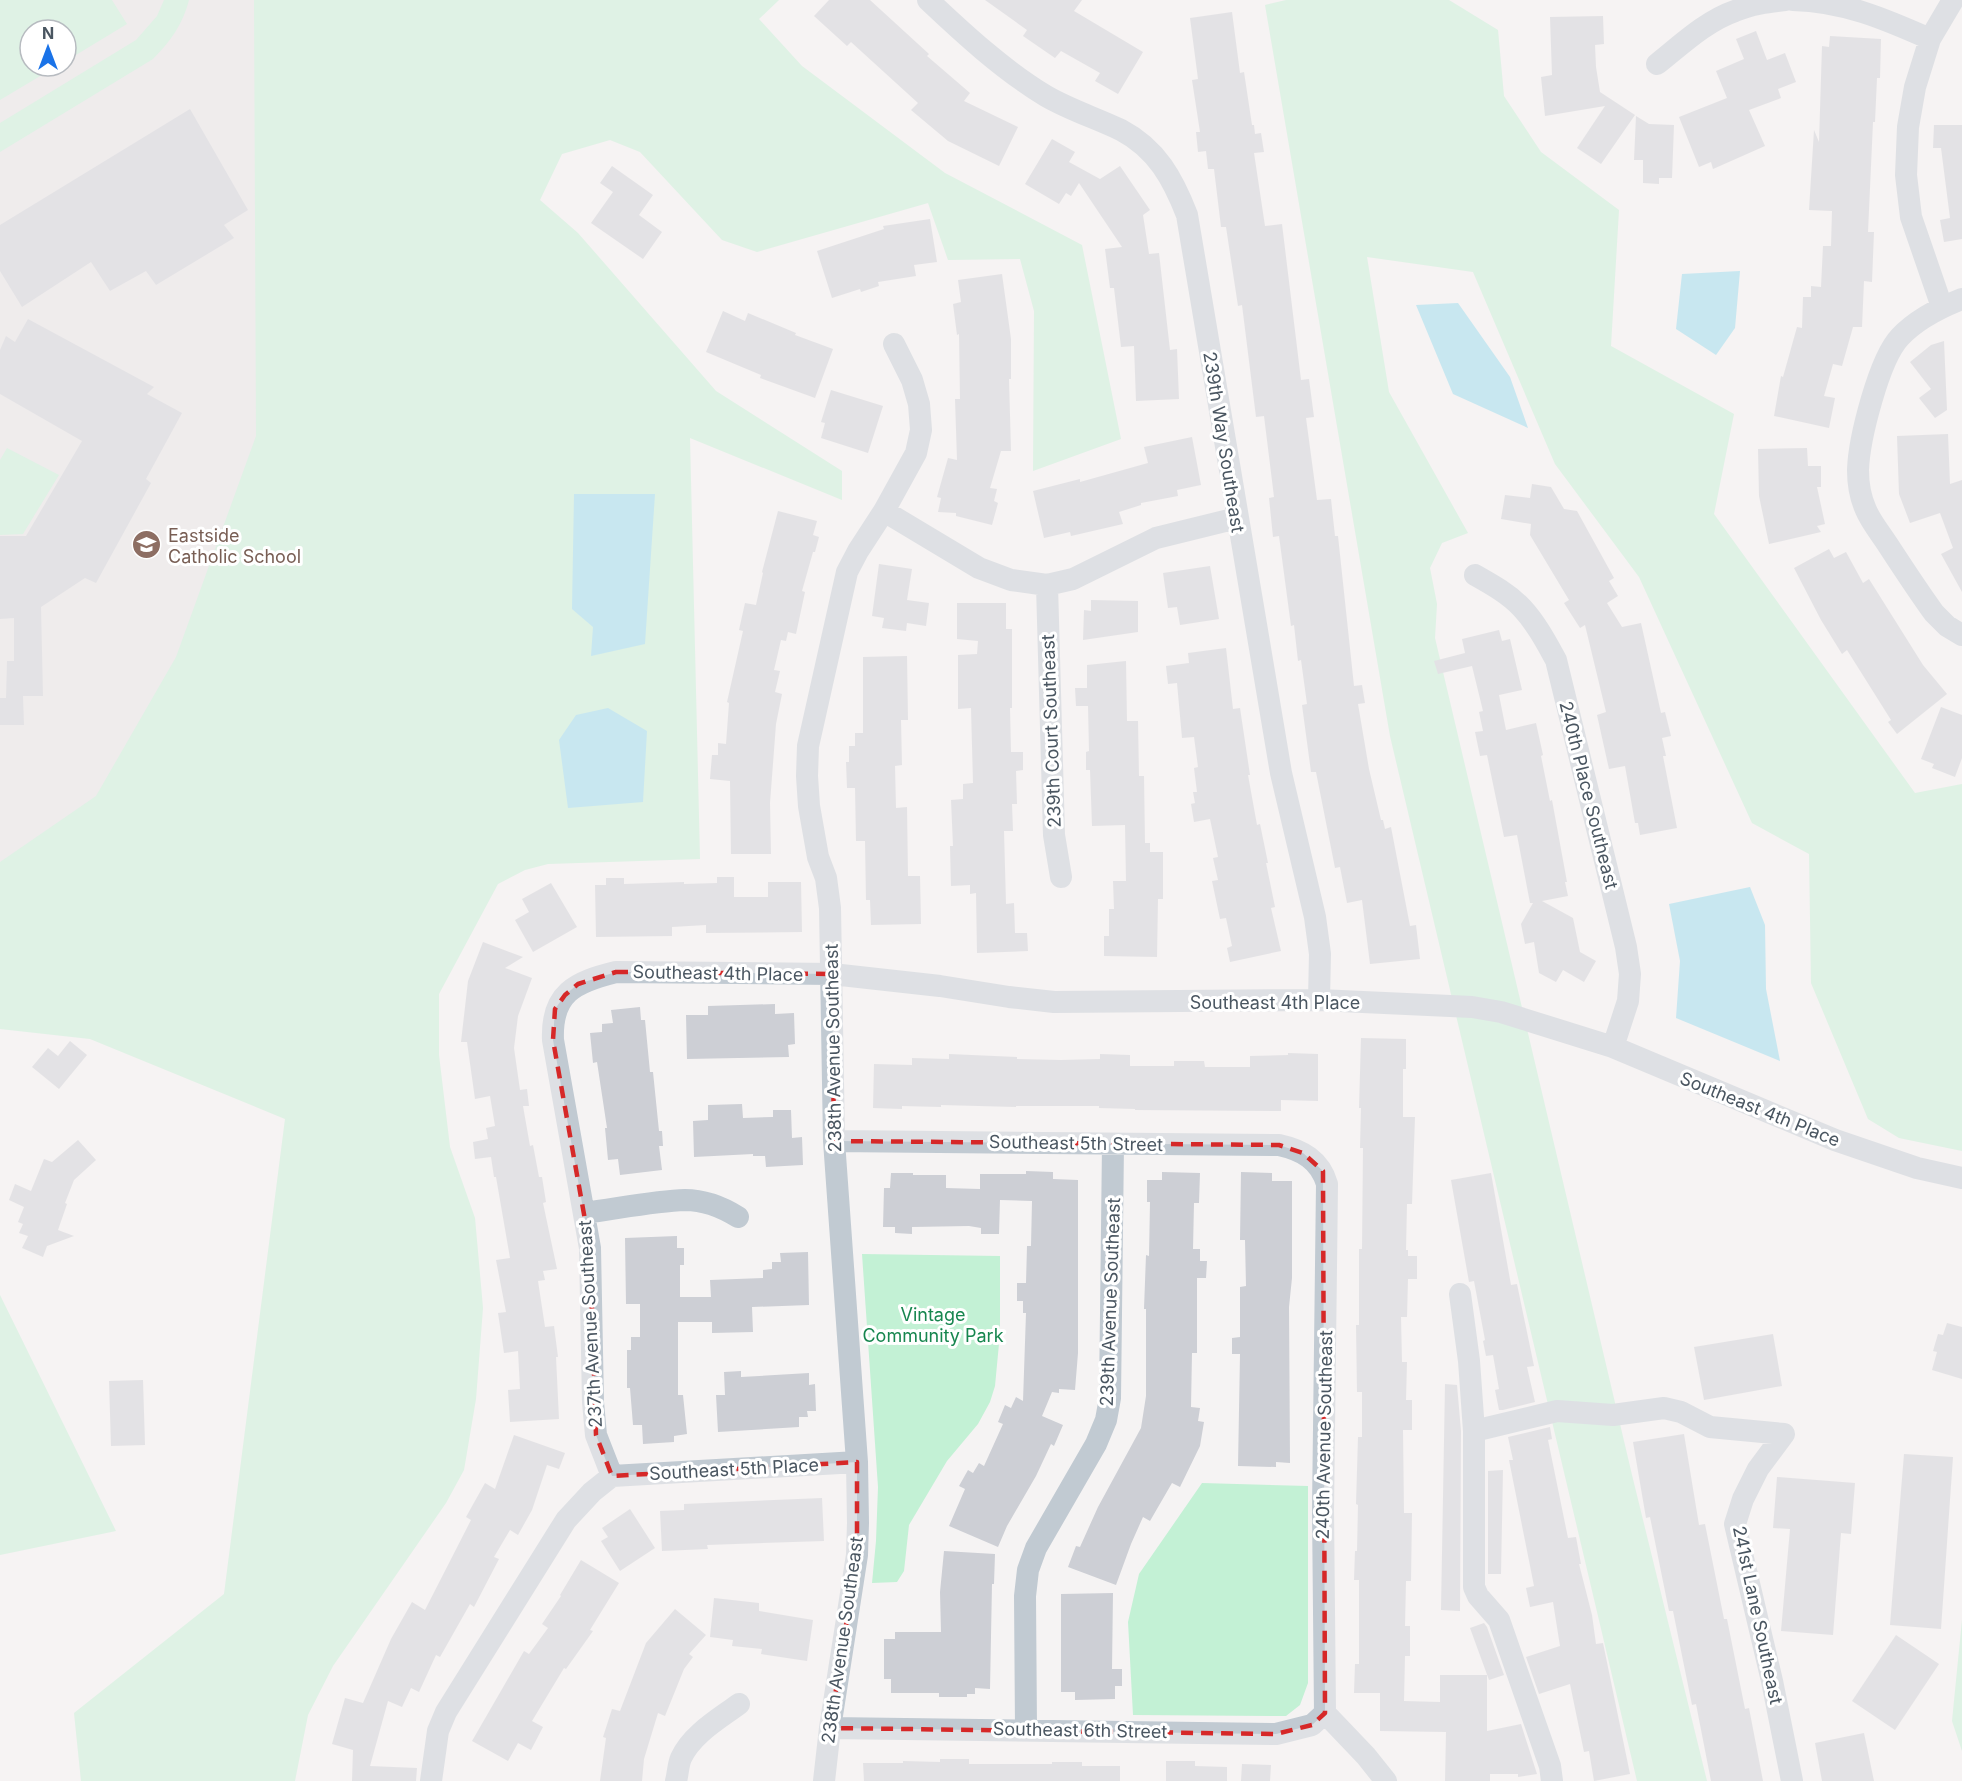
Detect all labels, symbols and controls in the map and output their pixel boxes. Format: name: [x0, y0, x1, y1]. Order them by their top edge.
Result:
north arrow: [18, 18, 78, 78]
text: N: [42, 23, 54, 43]
street label: 239th Way Southeast: [1199, 350, 1249, 534]
place label: Eastside Catholic School: [168, 525, 301, 567]
school or university icon: Eastside Catholic School: [131, 529, 163, 561]
street label: 239th Court Southeast: [1037, 634, 1065, 828]
street label: 240th Place Southeast: [1555, 699, 1623, 891]
street label: 238th Avenue Southeast: [821, 943, 845, 1153]
street label: Southeast 4th Place: [632, 961, 804, 985]
street label: Southeast 4th Place: [1190, 992, 1360, 1013]
street label: Southeast 4th Place: [1677, 1067, 1843, 1151]
street label: Southeast 5th Street: [989, 1131, 1163, 1155]
street label: 239th Avenue Southeast: [1096, 1197, 1124, 1407]
street label: 237th Avenue Southeast: [574, 1220, 606, 1428]
park label: Vintage Community Park: [862, 1304, 1004, 1346]
street label: 240th Avenue Southeast: [1312, 1330, 1336, 1540]
street label: Southeast 5th Place: [649, 1454, 819, 1484]
street label: 241st Lane Southeast: [1729, 1524, 1787, 1706]
street label: 238th Avenue Southeast: [817, 1535, 867, 1745]
street label: Southeast 6th Street: [993, 1718, 1167, 1742]

